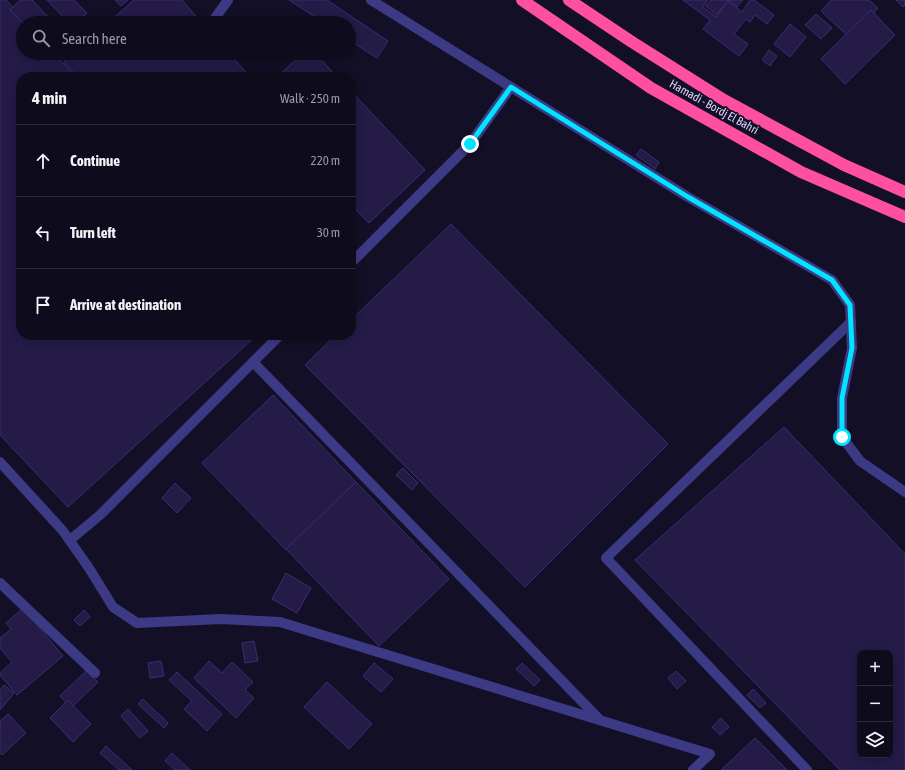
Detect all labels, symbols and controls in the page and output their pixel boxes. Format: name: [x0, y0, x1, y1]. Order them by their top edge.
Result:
search box: [16, 16, 356, 60]
icon: search: [30, 27, 52, 49]
text: Search here: [62, 30, 127, 47]
street label: Hamadi - Bordj El Bahri: [667, 77, 761, 137]
text: 4 min: [32, 88, 67, 108]
text: Walk · 250 m: [280, 91, 340, 106]
route end: [461, 135, 479, 153]
icon: ahead: [32, 150, 54, 172]
text: Continue: [70, 152, 120, 169]
text: 220 m: [311, 153, 340, 168]
icon: left: [32, 222, 54, 244]
text: Turn left: [70, 224, 116, 241]
text: 30 m: [317, 225, 340, 240]
icon: arrive: [32, 294, 54, 316]
text: Arrive at destination: [70, 296, 181, 313]
route start: [833, 428, 851, 446]
map controls: [857, 650, 893, 758]
button: +: [857, 650, 893, 686]
button: −: [857, 686, 893, 722]
button: layers: [857, 722, 893, 758]

